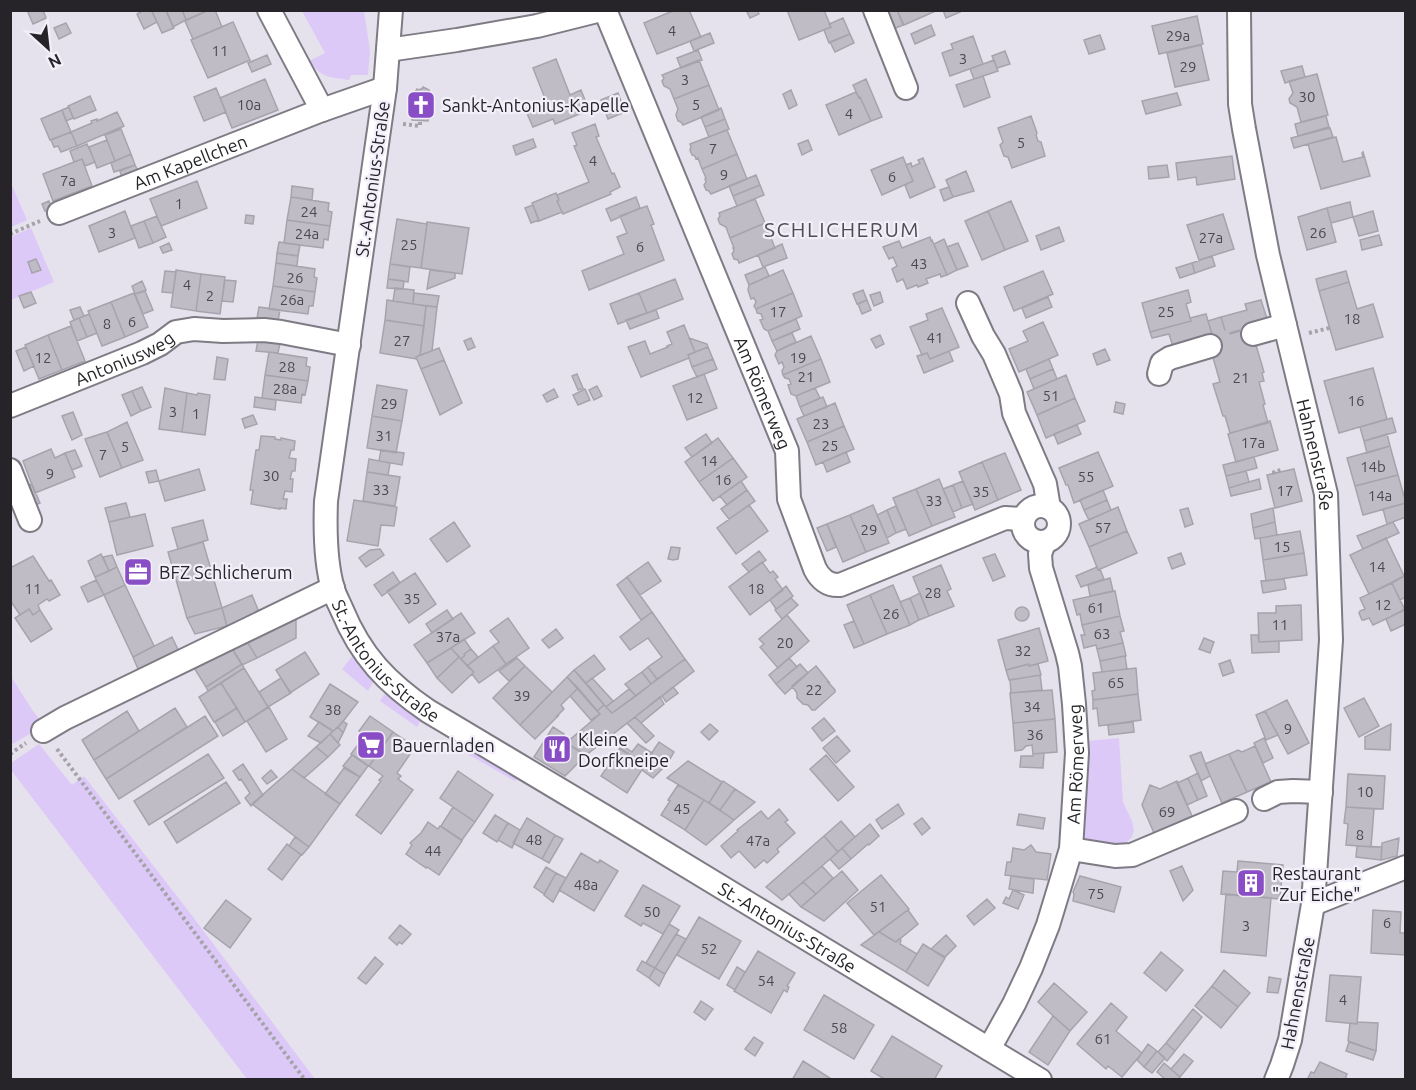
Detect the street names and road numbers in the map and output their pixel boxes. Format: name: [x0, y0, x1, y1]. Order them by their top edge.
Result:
street label: St.-Antonius-Straße: [351, 100, 393, 258]
street label: Am Kapellchen: [131, 130, 250, 193]
street label: Antoniusweg: [72, 327, 178, 389]
street label: Am Römerweg: [731, 333, 795, 452]
street label: Hahnenstraße: [1293, 397, 1337, 511]
street label: St.-Antonius-Straße: [329, 596, 443, 726]
street label: Am Römerweg: [1063, 704, 1087, 825]
street label: St.-Antonius-Straße: [715, 878, 860, 976]
street label: Hahnenstraße: [1276, 935, 1318, 1051]

